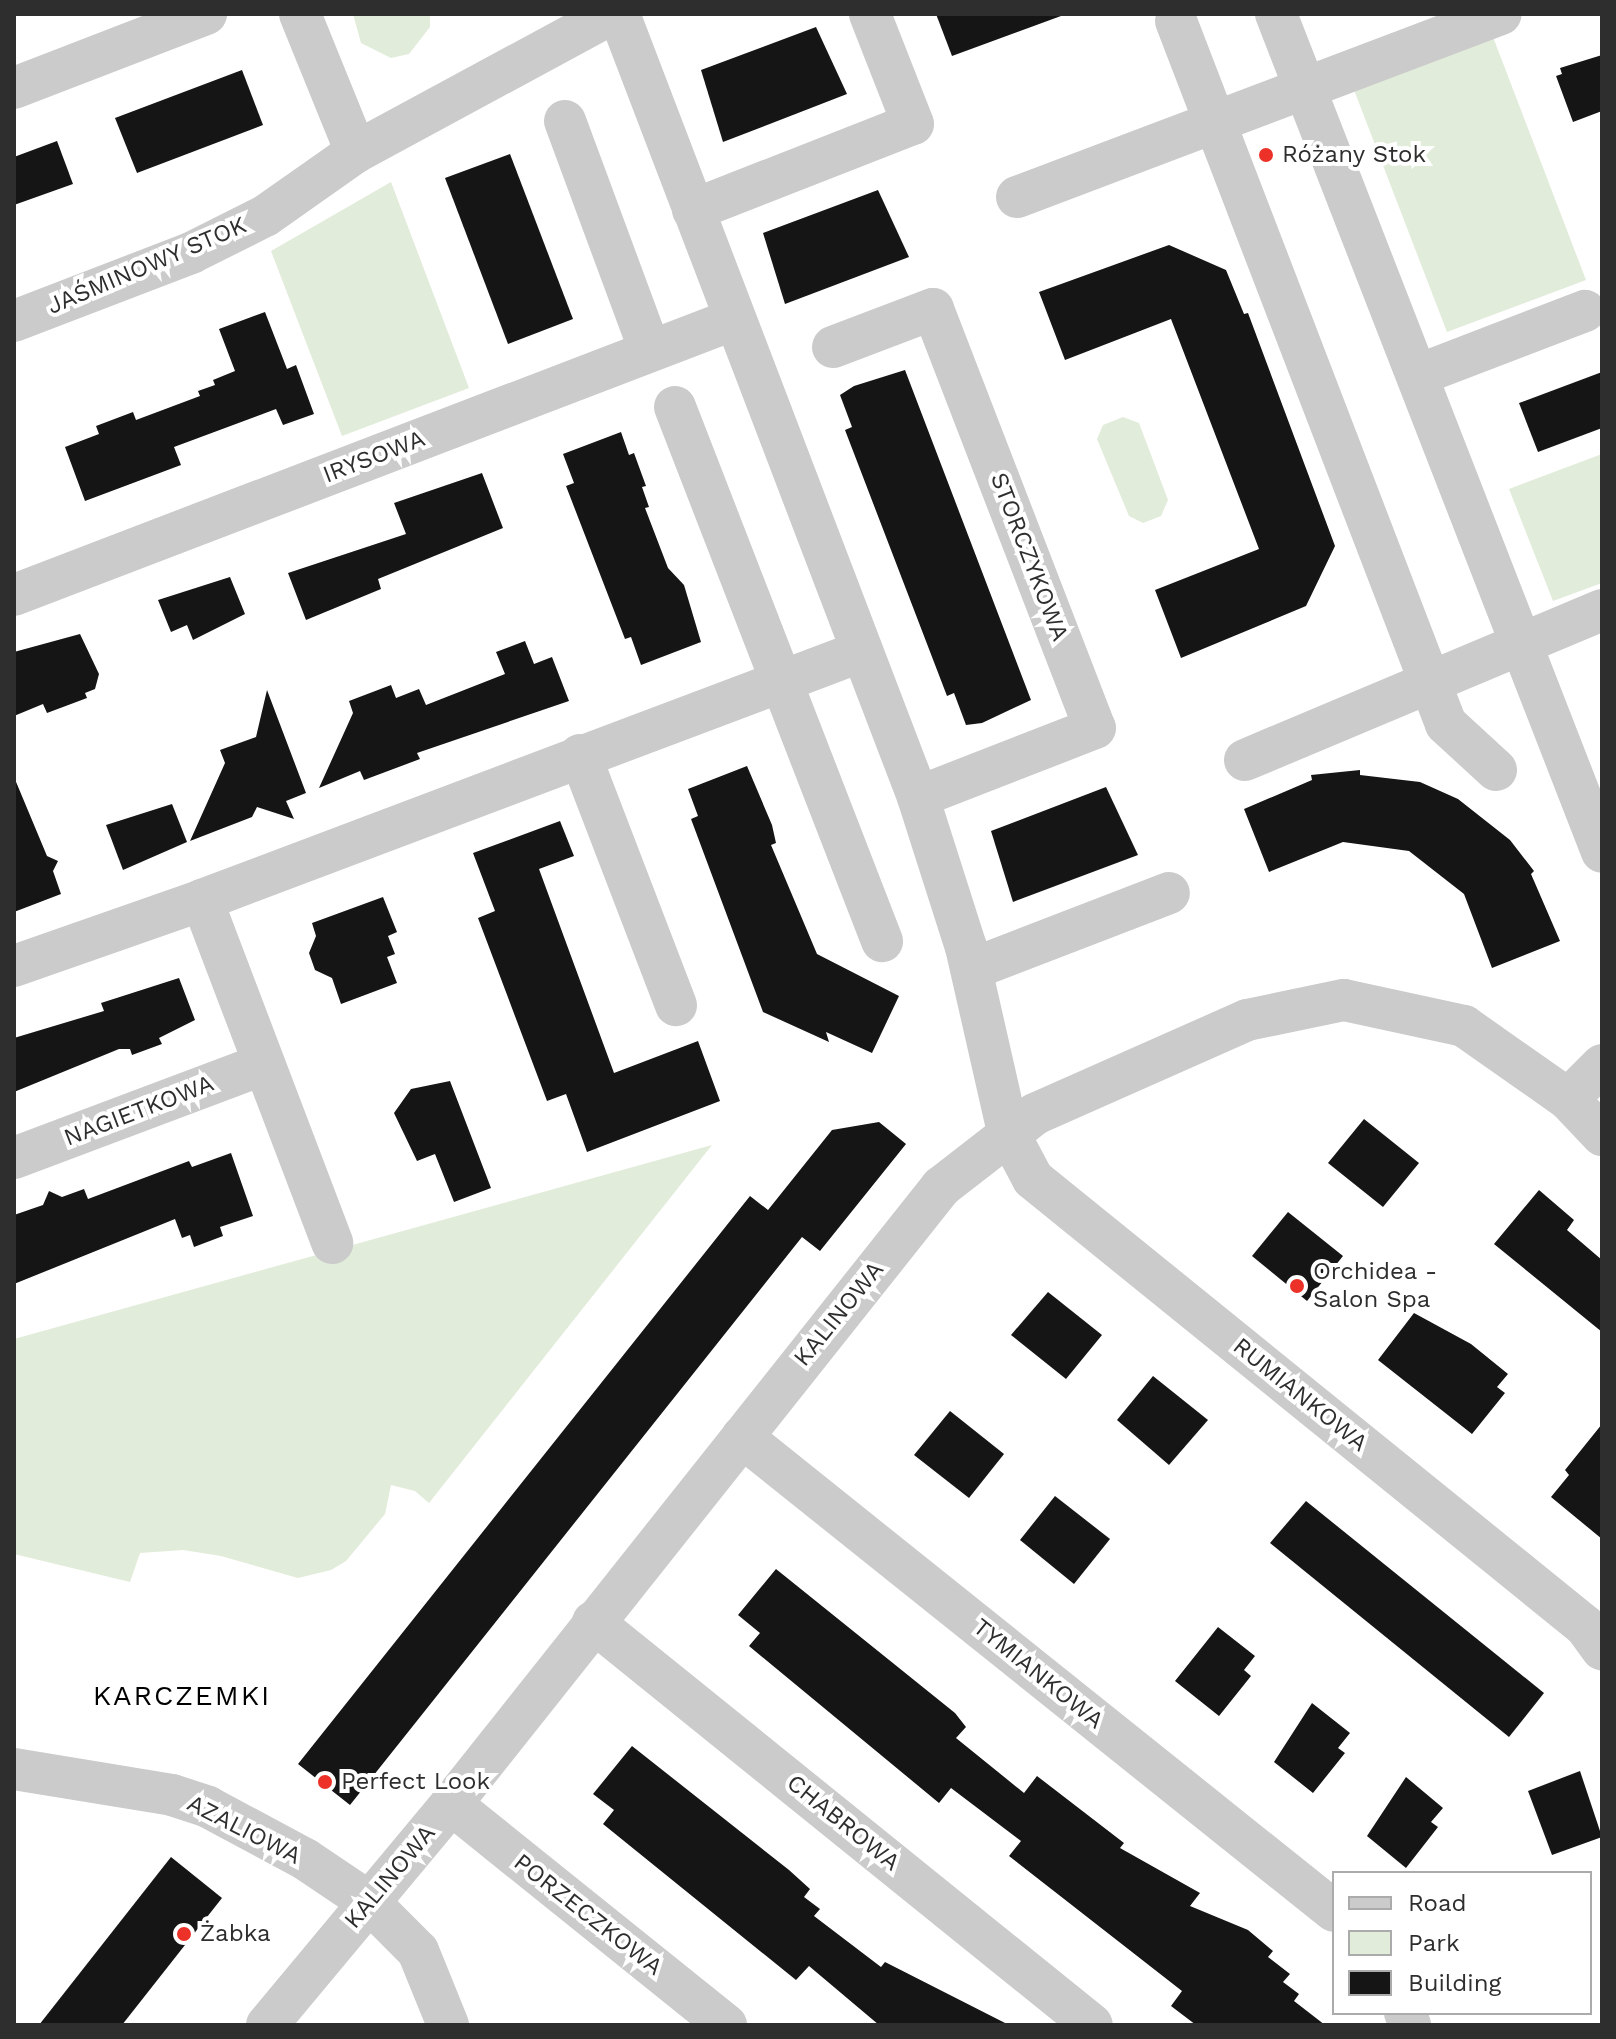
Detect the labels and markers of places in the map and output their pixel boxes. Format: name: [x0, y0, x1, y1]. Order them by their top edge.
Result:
place label: Różany Stok: [1282, 141, 1427, 169]
marker: Różany Stok: [1257, 146, 1275, 164]
place label: Orchidea - Salon Spa: [1313, 1258, 1438, 1314]
marker: Orchidea - Salon Spa: [1288, 1277, 1306, 1295]
place label: Perfect Look: [341, 1768, 490, 1796]
marker: Perfect Look: [316, 1773, 334, 1791]
place label: Żabka: [200, 1920, 271, 1948]
marker: Żabka: [175, 1925, 193, 1943]

